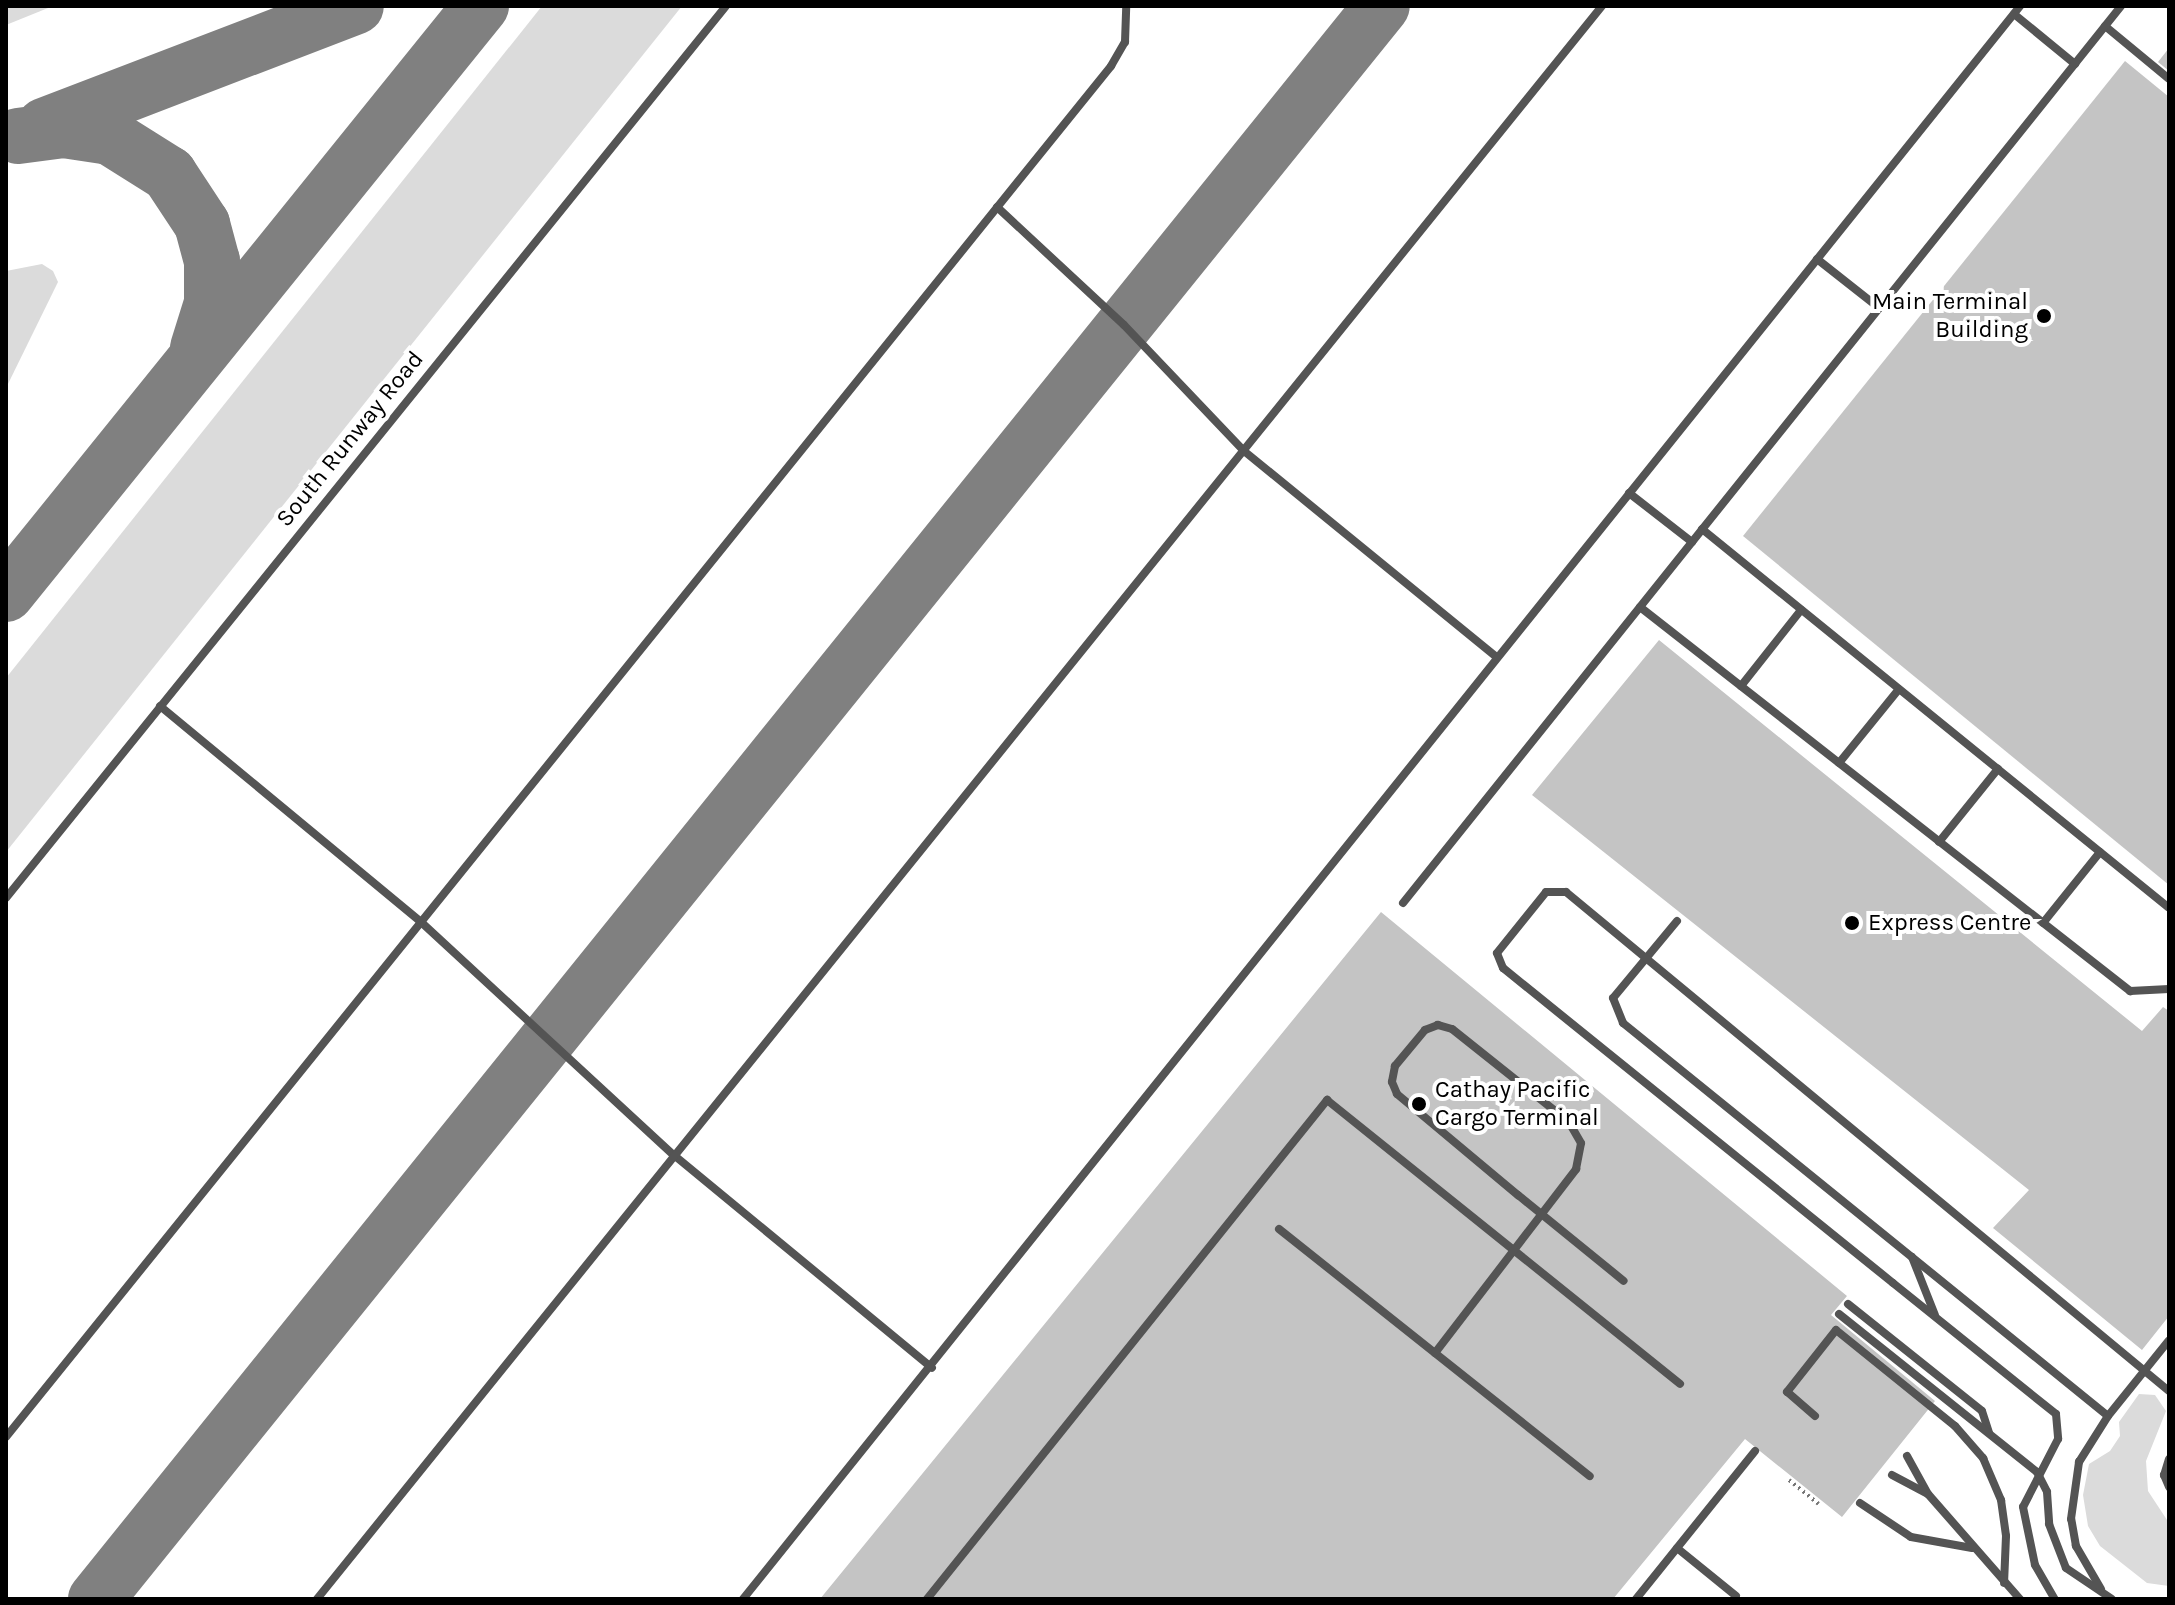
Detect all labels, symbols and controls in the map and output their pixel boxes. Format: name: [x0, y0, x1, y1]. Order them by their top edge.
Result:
place label: Main Terminal Building: [1872, 288, 2028, 344]
marker: Main Terminal Building: [2035, 307, 2053, 325]
street label: South Runway Road: [270, 345, 430, 533]
place label: Express Centre: [1868, 909, 2031, 937]
marker: Express Centre: [1843, 914, 1861, 932]
place label: Cathay Pacific Cargo Terminal: [1435, 1076, 1599, 1132]
marker: Cathay Pacific Cargo Terminal: [1410, 1095, 1428, 1113]

